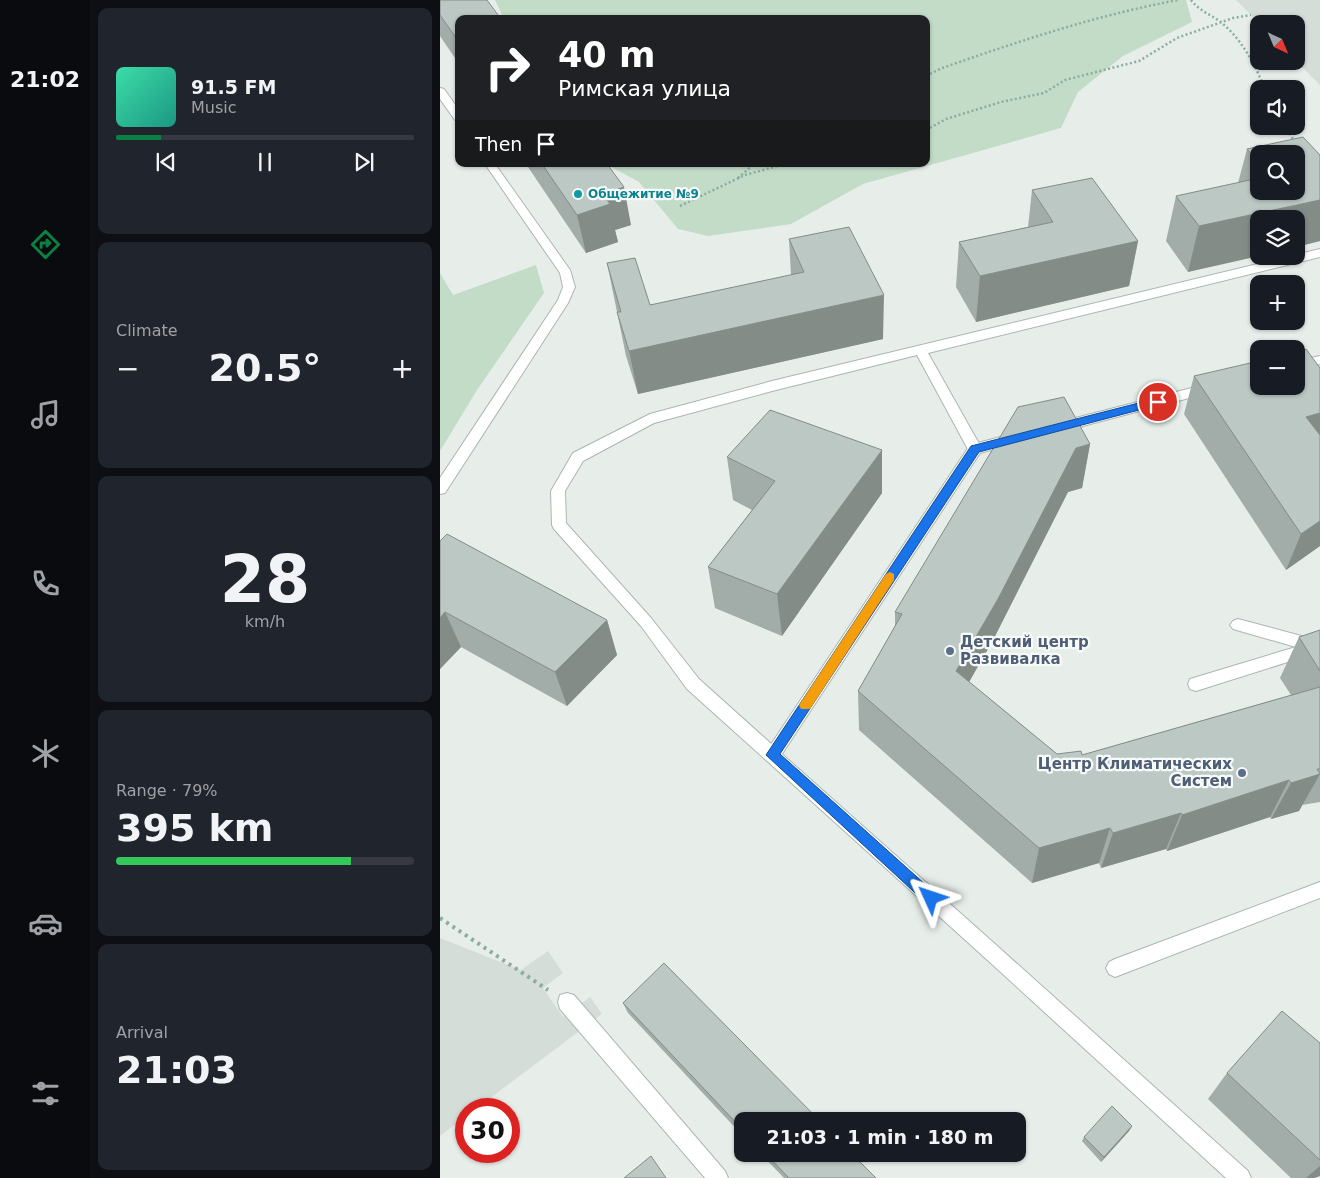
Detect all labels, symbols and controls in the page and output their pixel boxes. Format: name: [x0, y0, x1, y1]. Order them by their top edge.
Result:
north arrow: [1250, 15, 1305, 70]
map controls: [1250, 15, 1305, 395]
icon: right: [475, 35, 540, 100]
text: 40 m: [558, 35, 655, 75]
text: 21:02: [10, 67, 80, 92]
text: 91.5 FM: [191, 76, 276, 98]
text: Римская улица: [558, 76, 731, 101]
button: sound: [1250, 80, 1305, 135]
text: Music: [191, 98, 237, 117]
icon: arrive: [532, 130, 560, 158]
text: Then: [475, 133, 522, 155]
button: search: [1250, 145, 1305, 200]
icon: previous: [152, 148, 180, 176]
icon: pause: [251, 148, 279, 176]
icon: next: [350, 148, 378, 176]
place label: Общежитие №9: [588, 187, 699, 201]
marker: Общежитие №9: [572, 188, 584, 200]
button: layers: [1250, 210, 1305, 265]
icon: directions: [28, 227, 63, 262]
button: +: [1250, 275, 1305, 330]
text: Climate: [116, 321, 178, 340]
button: −: [1250, 340, 1305, 395]
text: 20.5°: [209, 346, 321, 390]
text: −: [116, 352, 139, 385]
text: +: [391, 352, 414, 385]
pin: [1137, 381, 1179, 423]
icon: arrive: [1144, 388, 1172, 416]
icon: music: [28, 397, 63, 432]
text: 28: [220, 542, 310, 617]
icon: phone: [28, 566, 63, 601]
text: km/h: [245, 612, 285, 631]
place label: Детский центр Развивалка: [960, 633, 1089, 668]
marker: Детский центр Развивалка: [944, 645, 956, 657]
icon: climate: [28, 736, 63, 771]
place label: Центр Климатических Систем: [1038, 755, 1232, 790]
marker: Центр Климатических Систем: [1236, 767, 1248, 779]
text: Range · 79%: [116, 781, 218, 800]
text: 395 km: [116, 806, 273, 850]
position arrow: [904, 871, 956, 923]
icon: car: [28, 906, 63, 941]
text: Arrival: [116, 1023, 168, 1042]
text: 21:03: [116, 1048, 237, 1092]
icon: filters: [28, 1076, 63, 1111]
speed limit sign: 30: [455, 1098, 520, 1163]
text: 21:03 · 1 min · 180 m: [766, 1126, 994, 1148]

